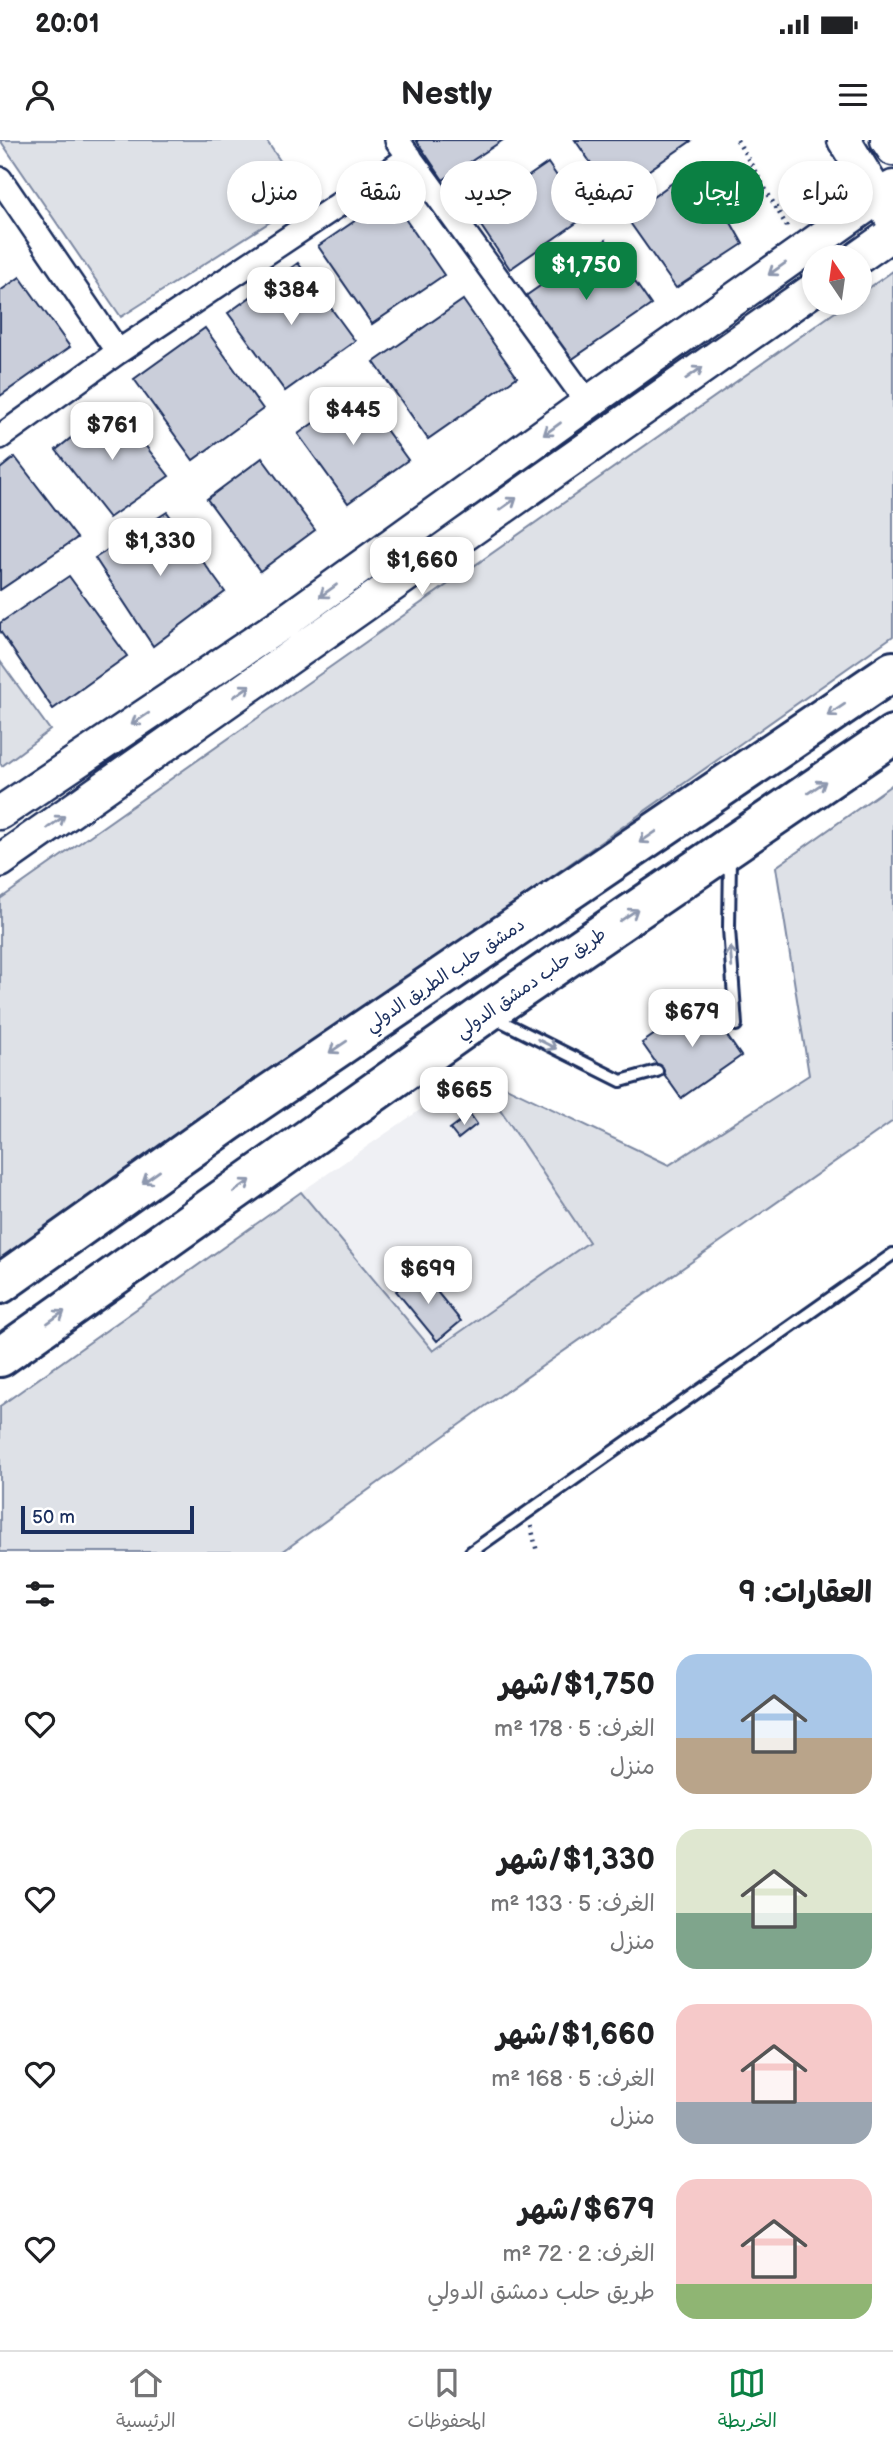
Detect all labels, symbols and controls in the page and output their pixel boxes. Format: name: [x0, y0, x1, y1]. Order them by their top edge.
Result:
text: 20:01: [35, 9, 100, 40]
text: Nestly: [401, 75, 492, 114]
icon: person: [21, 76, 59, 114]
icon: menu: [834, 76, 872, 114]
chip: منزل: [227, 161, 322, 224]
chip: شقة: [336, 161, 426, 224]
chip: جديد: [440, 161, 537, 224]
chip: تصفية: [551, 161, 657, 224]
chip: إيجار: [671, 161, 764, 224]
chip: شراء: [778, 161, 873, 224]
pin: $1,750: [529, 242, 643, 302]
north arrow: [802, 245, 872, 315]
map controls: [802, 245, 872, 315]
text: $1,750: [551, 251, 621, 279]
one-way arrow: [768, 262, 787, 276]
pin: $384: [250, 268, 332, 327]
text: $384: [263, 276, 319, 304]
one-way arrow: [684, 366, 703, 380]
pin: $445: [312, 387, 394, 447]
text: $445: [325, 396, 381, 424]
pin: $761: [71, 402, 153, 462]
text: $761: [86, 411, 138, 439]
one-way arrow: [543, 422, 562, 436]
one-way arrow: [498, 497, 517, 511]
pin: $1,330: [103, 518, 217, 578]
text: $1,330: [124, 527, 196, 555]
pin: $1,660: [365, 538, 479, 597]
text: $1,660: [386, 546, 458, 574]
one-way arrow: [319, 584, 338, 598]
one-way arrow: [232, 684, 251, 698]
one-way arrow: [827, 703, 847, 717]
one-way arrow: [131, 712, 150, 726]
one-way arrow: [807, 780, 826, 794]
one-way arrow: [46, 815, 65, 829]
one-way arrow: [639, 830, 658, 844]
one-way arrow: [619, 908, 638, 922]
street label: دمشق حلب الطريق الدولي: [361, 914, 531, 1040]
street label: طريق حلب دمشق الدولي: [452, 923, 613, 1047]
one-way arrow: [724, 946, 737, 968]
pin: $679: [651, 990, 733, 1049]
text: $679: [664, 998, 720, 1026]
one-way arrow: [536, 1037, 557, 1051]
one-way arrow: [329, 1040, 348, 1054]
pin: $665: [423, 1068, 505, 1127]
text: $665: [436, 1076, 492, 1104]
one-way arrow: [142, 1170, 161, 1184]
one-way arrow: [232, 1179, 251, 1193]
pin: $699: [387, 1246, 469, 1306]
text: $699: [400, 1255, 456, 1283]
one-way arrow: [46, 1310, 65, 1324]
scale bar: [21, 1503, 194, 1535]
text: 50 m: [32, 1506, 75, 1529]
icon: filters: [21, 1575, 59, 1613]
text: العقارات: 9: [739, 1575, 872, 1611]
text: $1,750/شهر: [499, 1667, 655, 1703]
icon: home: [732, 1682, 816, 1766]
icon: heart: [21, 1705, 59, 1743]
text: الغرف: 5 · 178 m²: [494, 1715, 655, 1743]
text: منزل: [610, 1753, 655, 1781]
text: $1,330/شهر: [498, 1842, 655, 1878]
icon: home: [732, 1857, 816, 1941]
icon: heart: [21, 1880, 59, 1918]
text: الغرف: 5 · 133 m²: [491, 1890, 655, 1918]
text: منزل: [610, 1928, 655, 1956]
text: $1,660/شهر: [497, 2017, 655, 2053]
icon: home: [732, 2032, 816, 2116]
icon: heart: [21, 2055, 59, 2093]
text: الغرف: 5 · 168 m²: [491, 2065, 655, 2093]
text: منزل: [610, 2103, 655, 2131]
text: $679/شهر: [519, 2192, 655, 2228]
icon: home: [732, 2207, 816, 2291]
icon: heart: [21, 2230, 59, 2268]
text: الغرف: 2 · 72 m²: [502, 2240, 655, 2268]
text: طريق حلب دمشق الدولي: [427, 2278, 655, 2306]
tab: الرئيسية: [116, 2364, 176, 2437]
tab: المحفوظات: [408, 2364, 486, 2437]
tab: الخريطة: [718, 2364, 777, 2437]

